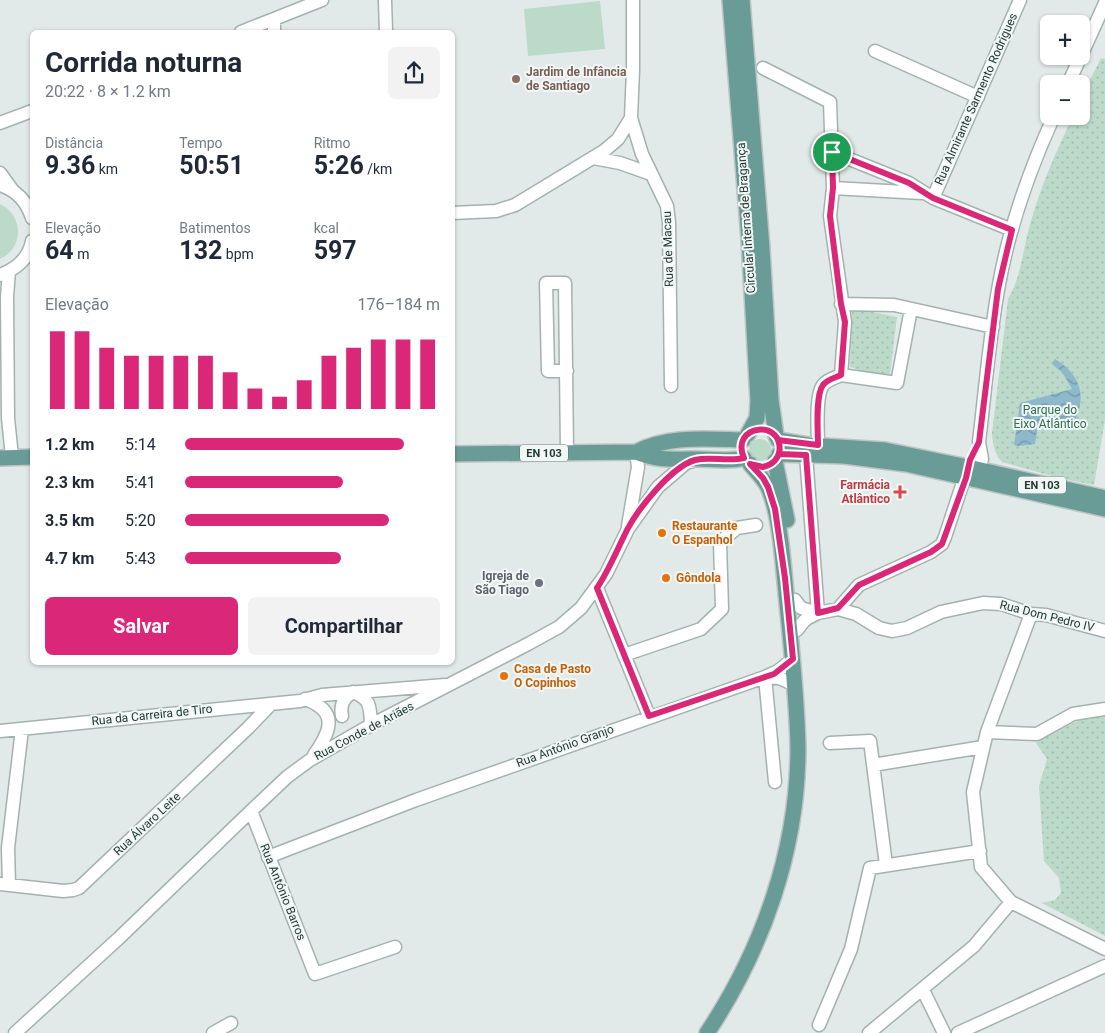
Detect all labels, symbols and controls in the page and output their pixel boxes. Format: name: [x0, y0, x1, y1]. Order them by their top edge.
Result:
street label: Rua Almirante Sarmento Rodrigues: [932, 11, 1020, 187]
map controls: [1040, 15, 1090, 125]
button: +: [1040, 15, 1090, 65]
text: Corrida noturna: [45, 46, 242, 79]
button: share: [388, 47, 440, 99]
place label: Jardim de Infância de Santiago: [526, 65, 627, 93]
marker: Jardim de Infância de Santiago: [510, 73, 522, 85]
button: −: [1040, 75, 1090, 125]
text: 20:22 · 8 × 1.2 km: [45, 82, 171, 101]
pin: [811, 131, 853, 173]
text: Distância: [45, 135, 103, 151]
text: Tempo: [179, 135, 223, 151]
text: Ritmo: [314, 135, 351, 151]
icon: arrive: [818, 138, 846, 166]
street label: Circular Interna de Bragança: [734, 142, 758, 294]
text: 9.36: [45, 151, 95, 180]
text: 50:51: [179, 151, 244, 180]
text: 5:26: [314, 151, 364, 180]
text: km: [95, 161, 118, 177]
text: /km: [364, 161, 392, 177]
street label: Rua de Macau: [660, 211, 676, 287]
text: Elevação: [45, 220, 101, 236]
text: Batimentos: [179, 220, 251, 236]
text: kcal: [314, 220, 339, 236]
text: 64: [45, 236, 74, 265]
text: 132: [179, 236, 222, 265]
text: 597: [314, 236, 357, 265]
text: m: [74, 246, 89, 262]
text: bpm: [222, 246, 254, 262]
text: Elevação: [45, 295, 109, 314]
text: 176–184 m: [358, 295, 440, 314]
park label: Parque do Eixo Atlântico: [1013, 403, 1087, 431]
text: 1.2 km: [45, 435, 94, 454]
text: 5:14: [125, 435, 156, 454]
road number: EN 103: [520, 444, 568, 462]
text: 2.3 km: [45, 473, 94, 492]
text: 5:41: [125, 473, 156, 492]
road number: EN 103: [1018, 476, 1066, 494]
place label: Farmácia Atlântico: [840, 478, 891, 506]
marker: Farmácia Atlântico: [894, 486, 906, 498]
text: 3.5 km: [45, 511, 94, 530]
text: 5:20: [125, 511, 156, 530]
place label: Restaurante O Espanhol: [672, 519, 738, 547]
marker: Restaurante O Espanhol: [656, 527, 668, 539]
text: 4.7 km: [45, 549, 94, 568]
text: 5:43: [125, 549, 156, 568]
place label: Igreja de São Tiago: [475, 569, 530, 597]
place label: Gôndola: [676, 571, 721, 585]
marker: Gôndola: [660, 572, 672, 584]
marker: Igreja de São Tiago: [533, 577, 545, 589]
button: Salvar: [45, 597, 238, 655]
button: Compartilhar: [248, 597, 440, 655]
street label: Rua Dom Pedro IV: [998, 597, 1096, 635]
place label: Casa de Pasto O Copinhos: [514, 662, 591, 690]
marker: Casa de Pasto O Copinhos: [498, 670, 510, 682]
street label: Rua Conde de Ariães: [312, 699, 416, 763]
street label: Rua da Carreira de Tiro: [91, 702, 213, 728]
street label: Rua António Granjo: [514, 722, 616, 770]
street label: Rua Álvaro Leite: [110, 789, 183, 859]
street label: Rua António Barros: [257, 842, 309, 942]

